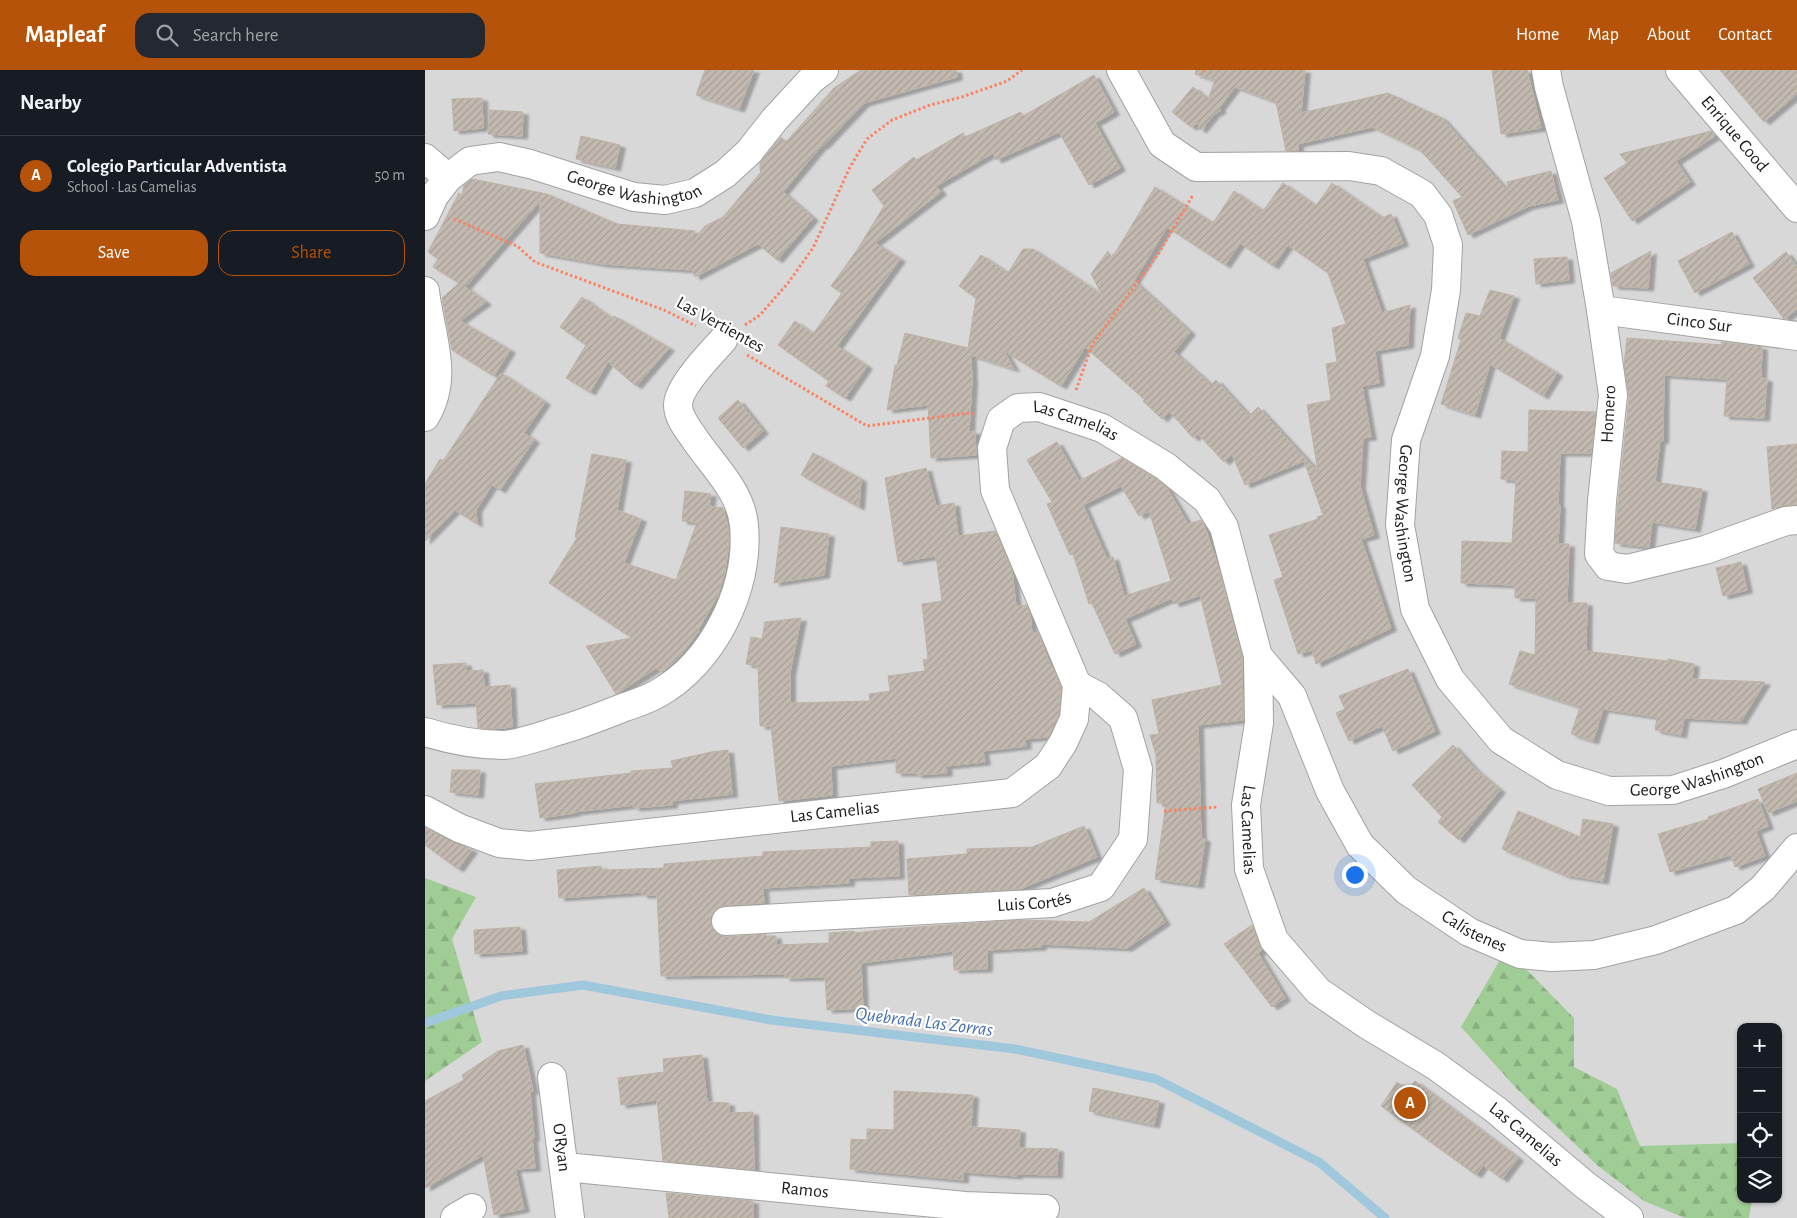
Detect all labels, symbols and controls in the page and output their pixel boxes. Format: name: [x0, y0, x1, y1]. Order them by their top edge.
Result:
search box: [135, 13, 485, 58]
icon: search: [153, 21, 181, 49]
text: Mapleaf: [25, 23, 105, 47]
text: Search here: [193, 26, 279, 45]
text: Home: [1516, 26, 1559, 44]
text: Map: [1587, 26, 1619, 44]
text: About: [1647, 26, 1690, 44]
text: Contact: [1718, 26, 1772, 44]
text: Nearby: [20, 92, 81, 113]
street label: Enrique Cood: [1697, 93, 1771, 176]
text: Colegio Particular Adventista: [67, 157, 287, 176]
text: A: [31, 167, 41, 183]
text: 50 m: [374, 167, 405, 183]
street label: George Washington: [564, 167, 705, 210]
text: School · Las Camelias: [67, 179, 197, 195]
button: Save: [20, 230, 208, 276]
button: Share: [218, 230, 405, 276]
street label: Las Vertientes: [673, 294, 767, 356]
street label: Cinco Sur: [1666, 310, 1733, 336]
street label: Homero: [1598, 384, 1620, 443]
street label: Las Camelias: [1033, 398, 1121, 445]
street label: George Washington: [1391, 444, 1419, 584]
street label: George Washington: [1630, 749, 1766, 800]
street label: Las Camelias: [1237, 784, 1259, 877]
street label: Las Camelias: [789, 799, 880, 826]
your location: [1342, 862, 1368, 888]
street label: Luis Cortés: [997, 888, 1074, 915]
street label: Calístenes: [1438, 907, 1509, 956]
water label: Quebrada Las Zorras: [854, 1004, 994, 1040]
map controls: [1737, 1023, 1782, 1203]
button: +: [1737, 1023, 1782, 1068]
button: −: [1737, 1068, 1782, 1113]
pin: A: [1394, 1084, 1426, 1122]
street label: Las Camelias: [1486, 1099, 1565, 1171]
button: locate: [1737, 1113, 1782, 1158]
street label: O'Ryan: [549, 1122, 573, 1173]
button: layers: [1737, 1158, 1782, 1203]
street label: Ramos: [780, 1179, 829, 1202]

